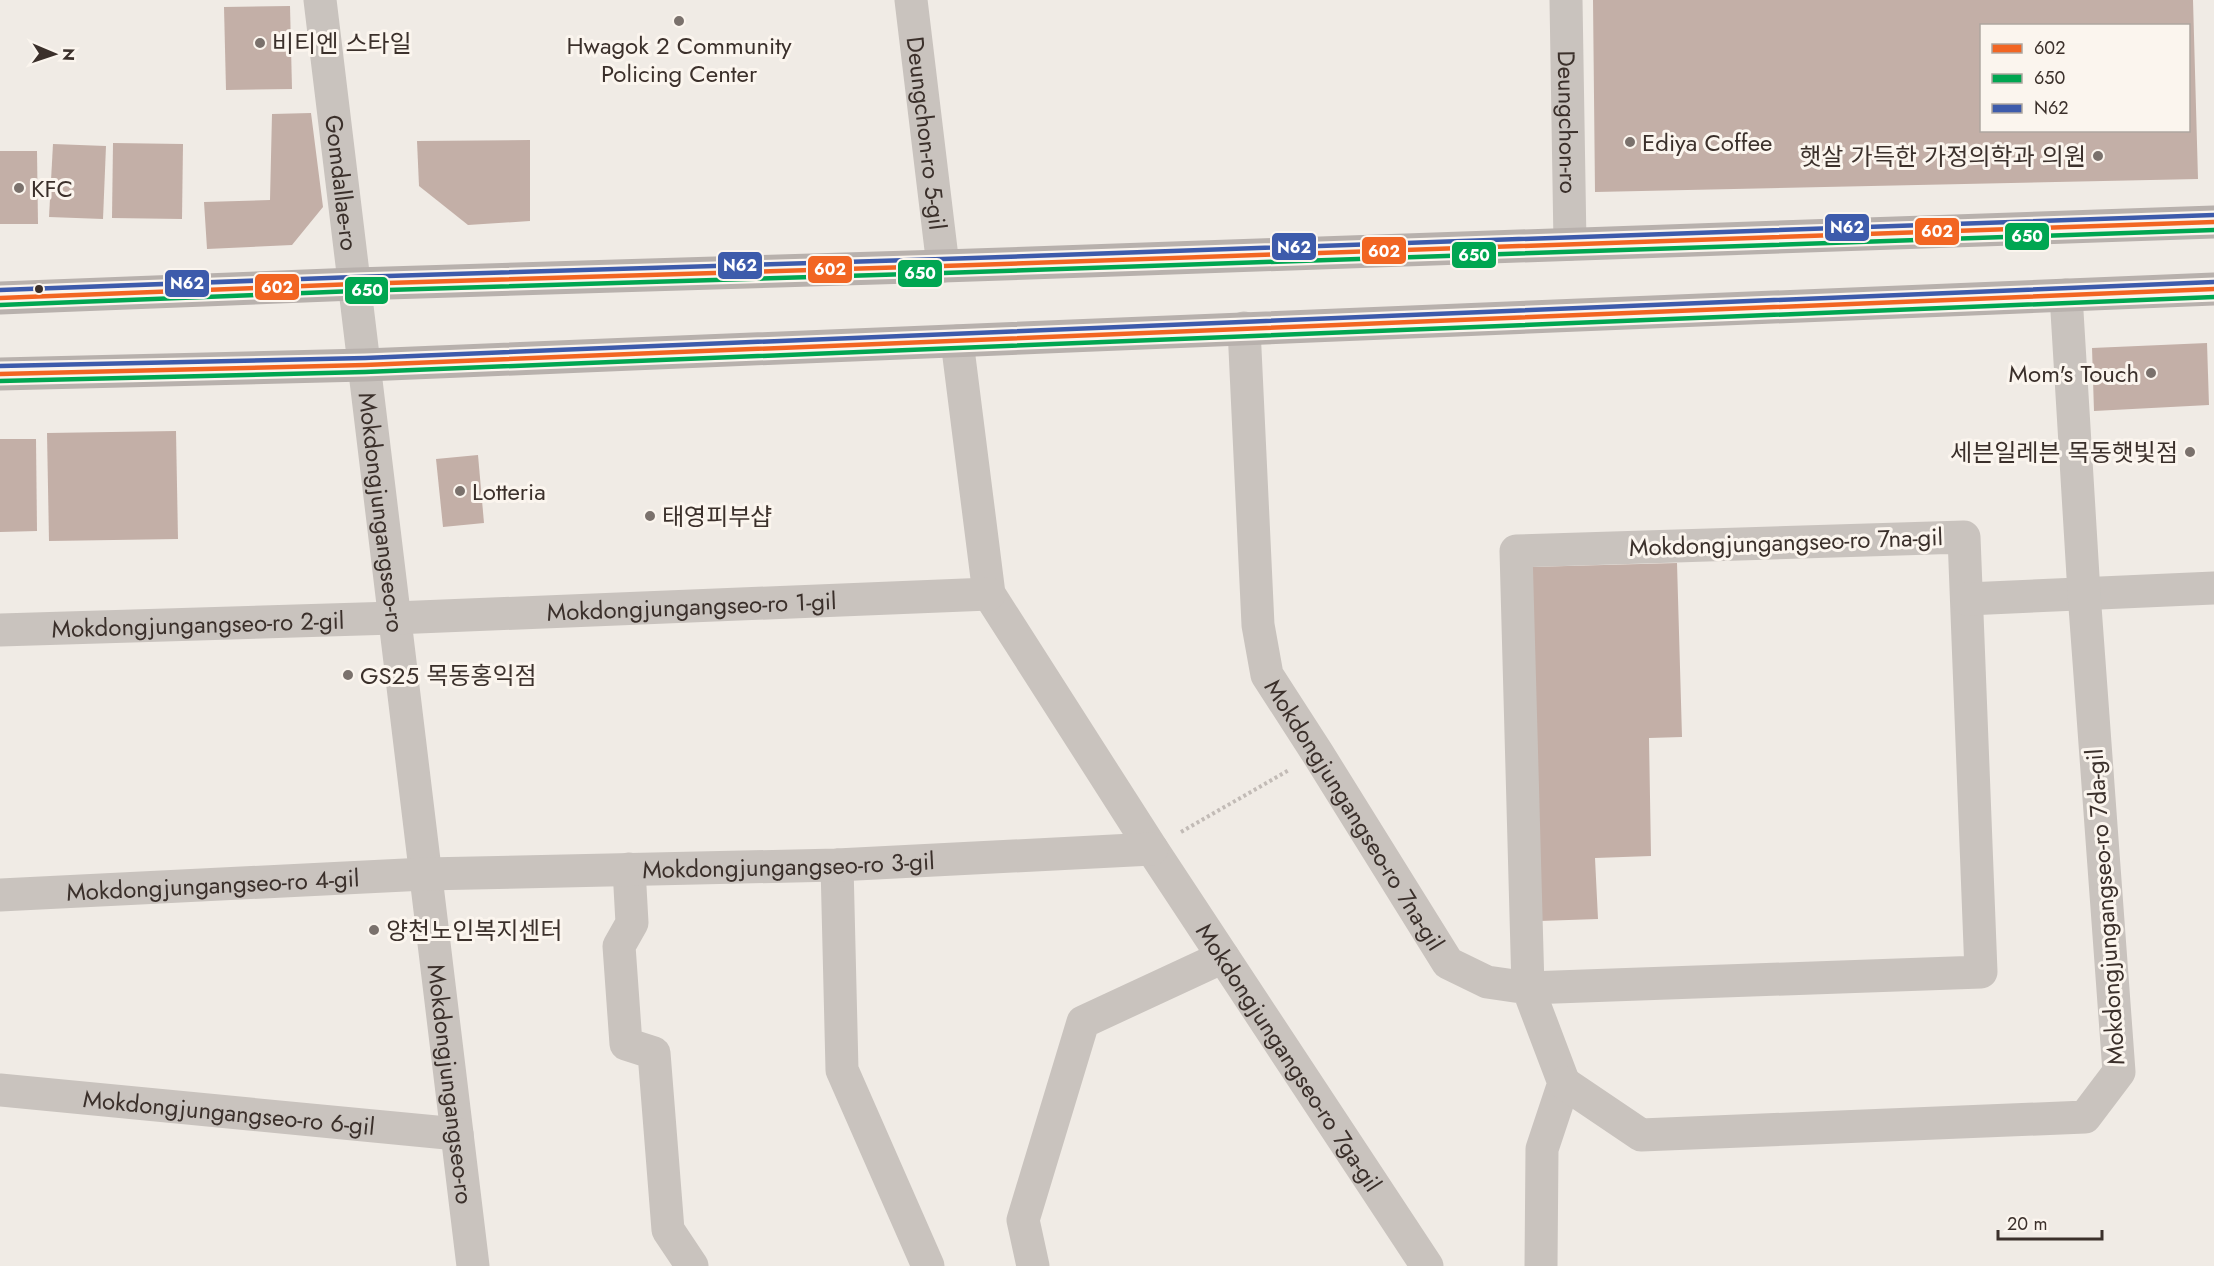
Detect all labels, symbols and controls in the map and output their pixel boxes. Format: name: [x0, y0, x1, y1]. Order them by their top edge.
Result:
marker: Hwagok 2 Community Policing Center: [672, 14, 686, 28]
north arrow: [24, 24, 84, 84]
legend: [1980, 24, 2190, 132]
place label: 비티엔 스타일: [272, 26, 412, 61]
place label: Hwagok 2 Community Policing Center: [566, 28, 792, 91]
street label: Deungchon-ro 5-gil: [898, 34, 956, 232]
text: 602: [2034, 35, 2065, 61]
marker: 비티엔 스타일: [253, 36, 267, 50]
text: N: [57, 48, 80, 61]
street label: Deungchon-ro: [1549, 50, 1587, 194]
text: 650: [2034, 65, 2066, 91]
text: N62: [2034, 95, 2069, 121]
street label: Gomdallae-ro: [317, 113, 368, 253]
place label: Ediya Coffee: [1642, 125, 1772, 160]
marker: Ediya Coffee: [1623, 135, 1637, 149]
place label: 햇살 가득한 가정의학과 의원: [1799, 139, 2086, 174]
marker: 햇살 가득한 가정의학과 의원: [2091, 149, 2105, 163]
place label: KFC: [31, 171, 73, 206]
marker: KFC: [12, 181, 26, 195]
line badge: N62: [1824, 213, 1870, 242]
text: N62: [1830, 216, 1864, 239]
line badge: 602: [1914, 217, 1960, 246]
text: 602: [1921, 220, 1953, 243]
line badge: 650: [2004, 222, 2050, 251]
text: 650: [2011, 225, 2043, 248]
line badge: N62: [1271, 232, 1317, 261]
text: N62: [1277, 236, 1311, 259]
line badge: 602: [1361, 236, 1407, 265]
text: 602: [1368, 240, 1400, 263]
line badge: 650: [1451, 241, 1497, 269]
text: 650: [1458, 244, 1490, 267]
line badge: N62: [717, 251, 763, 280]
text: N62: [723, 254, 757, 277]
line badge: 602: [807, 255, 853, 284]
text: 602: [814, 258, 846, 281]
line badge: 650: [897, 259, 943, 288]
text: 650: [904, 262, 936, 285]
line badge: N62: [164, 269, 210, 298]
text: N62: [170, 272, 204, 295]
line badge: 602: [254, 273, 300, 301]
text: 602: [261, 276, 293, 299]
line badge: 650: [344, 276, 389, 305]
text: 650: [351, 279, 383, 302]
unlabelled marker: [33, 283, 45, 295]
place label: Mom's Touch: [2009, 356, 2139, 391]
marker: Mom's Touch: [2144, 366, 2158, 380]
street label: Mokdongjungangseo-ro: [350, 390, 414, 634]
place label: 세븐일레븐 목동햇빛점: [1950, 435, 2178, 470]
marker: 세븐일레븐 목동햇빛점: [2183, 445, 2197, 459]
place label: Lotteria: [472, 474, 546, 509]
marker: Lotteria: [453, 484, 467, 498]
place label: 태영피부샵: [662, 499, 772, 534]
marker: 태영피부샵: [643, 509, 657, 523]
street label: Mokdongjungangseo-ro 7na-gil: [1628, 519, 1944, 565]
street label: Mokdongjungangseo-ro 1-gil: [546, 583, 837, 629]
street label: Mokdongjungangseo-ro 2-gil: [51, 602, 345, 646]
place label: GS25 목동홍익점: [360, 658, 537, 693]
marker: GS25 목동홍익점: [341, 668, 355, 682]
street label: Mokdongjungangseo-ro 7na-gil: [1256, 672, 1453, 957]
street label: Mokdongjungangseo-ro 7da-gil: [2076, 748, 2134, 1066]
street label: Mokdongjungangseo-ro 3-gil: [642, 843, 935, 887]
street label: Mokdongjungangseo-ro 4-gil: [65, 860, 360, 909]
place label: 양천노인복지센터: [386, 913, 563, 948]
street label: Mokdongjungangseo-ro 7ga-gil: [1188, 916, 1391, 1198]
marker: 양천노인복지센터: [367, 923, 381, 937]
street label: Mokdongjungangseo-ro: [419, 962, 483, 1206]
street label: Mokdongjungangseo-ro 6-gil: [81, 1081, 377, 1144]
scale bar: [1998, 1203, 2102, 1241]
text: 20 m: [2007, 1211, 2047, 1237]

